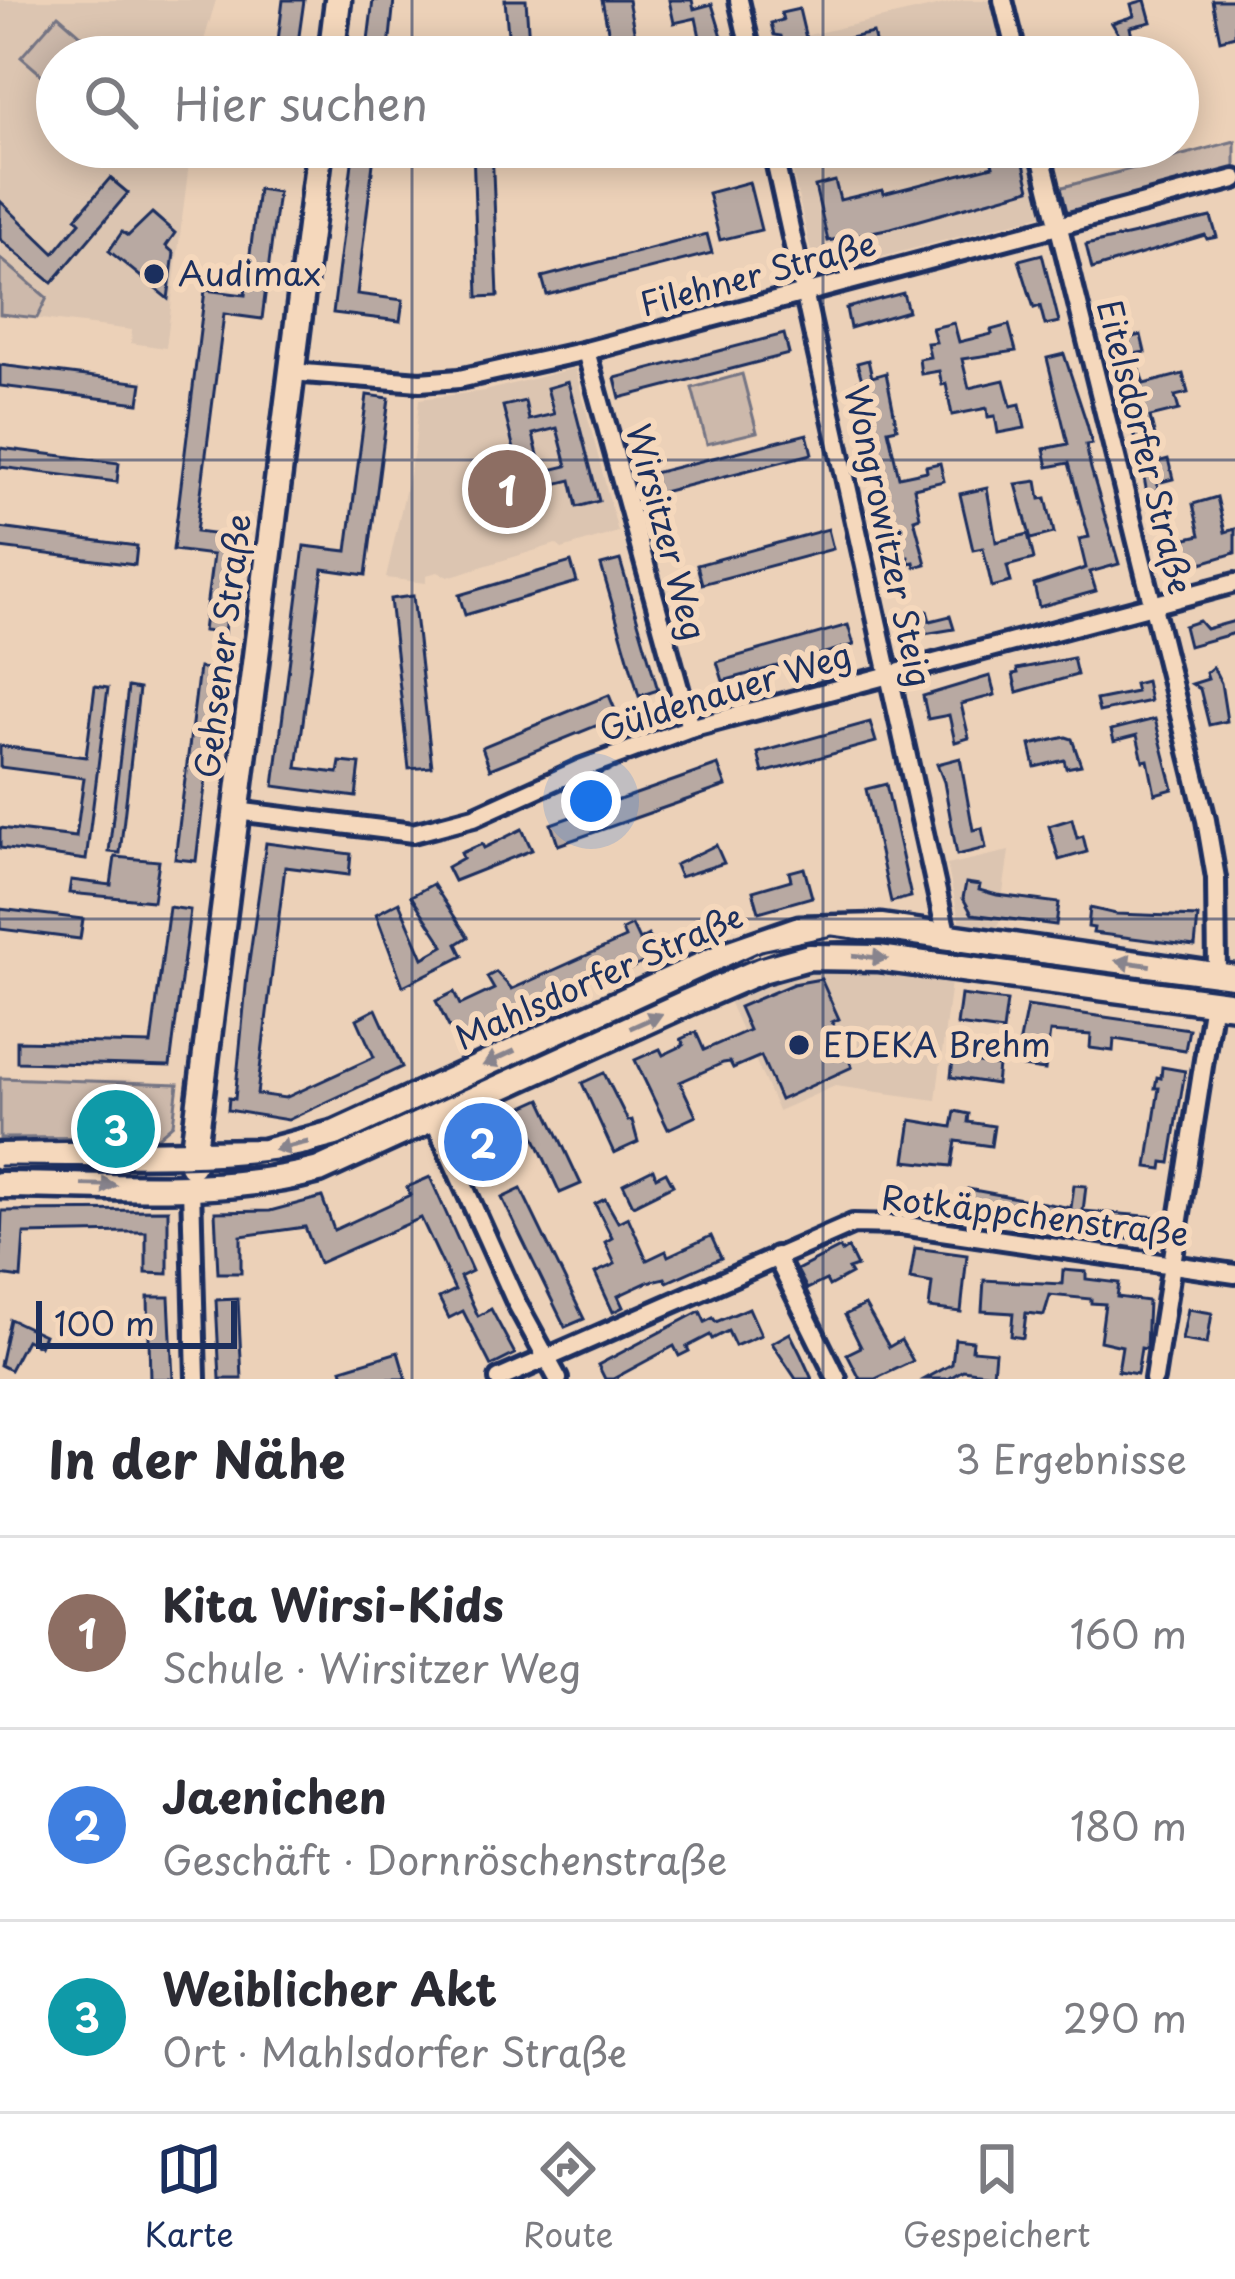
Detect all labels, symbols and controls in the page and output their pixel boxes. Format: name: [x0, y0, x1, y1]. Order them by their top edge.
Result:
search box: [36, 36, 1199, 168]
text: Hier suchen: [174, 68, 428, 136]
icon: search: [78, 69, 144, 135]
street label: Filehner Straße: [634, 217, 881, 328]
place label: Audimax: [178, 247, 321, 297]
marker: Audimax: [141, 261, 167, 287]
street label: Eitelsdorfer Straße: [1086, 294, 1208, 599]
street label: Wongrowitzer Steig: [834, 380, 946, 691]
street label: Wirsitzer Weg: [615, 418, 721, 645]
pin: 1: [468, 444, 546, 534]
street label: Gehsener Straße: [180, 511, 262, 781]
street label: Güldenauer Weg: [592, 628, 857, 752]
your location: [561, 771, 621, 831]
street label: Mahlsdorfer Straße: [446, 889, 750, 1061]
one-way arrow: [852, 948, 889, 967]
one-way arrow: [1114, 953, 1151, 972]
one-way arrow: [629, 1010, 664, 1030]
place label: EDEKA Brehm: [823, 1018, 1051, 1068]
marker: EDEKA Brehm: [786, 1032, 812, 1058]
one-way arrow: [481, 1048, 516, 1068]
pin: 3: [77, 1084, 155, 1174]
pin: 2: [444, 1097, 522, 1187]
one-way arrow: [273, 1137, 310, 1156]
street label: Rotkäppchenstraße: [879, 1170, 1192, 1258]
one-way arrow: [81, 1175, 119, 1195]
scale bar: [36, 1295, 237, 1348]
text: 100 m: [54, 1297, 155, 1347]
text: In der Nähe: [48, 1419, 345, 1496]
text: 3 Ergebnisse: [955, 1428, 1187, 1487]
text: Kita Wirsi-Kids: [162, 1569, 504, 1637]
text: 1: [78, 1603, 96, 1662]
text: 160 m: [1070, 1603, 1187, 1662]
text: Schule · Wirsitzer Weg: [162, 1637, 581, 1696]
text: Jaenichen: [162, 1761, 387, 1829]
text: 2: [73, 1795, 101, 1854]
text: 180 m: [1070, 1795, 1187, 1854]
text: Geschäft · Dornröschenstraße: [162, 1829, 728, 1888]
text: Weiblicher Akt: [162, 1953, 497, 2021]
text: 3: [74, 1987, 100, 2046]
text: 290 m: [1063, 1987, 1187, 2046]
text: Ort · Mahlsdorfer Straße: [162, 2021, 627, 2080]
tab: Karte: [145, 2136, 234, 2258]
tab: Route: [523, 2136, 614, 2258]
tab: Gespeichert: [903, 2136, 1090, 2258]

